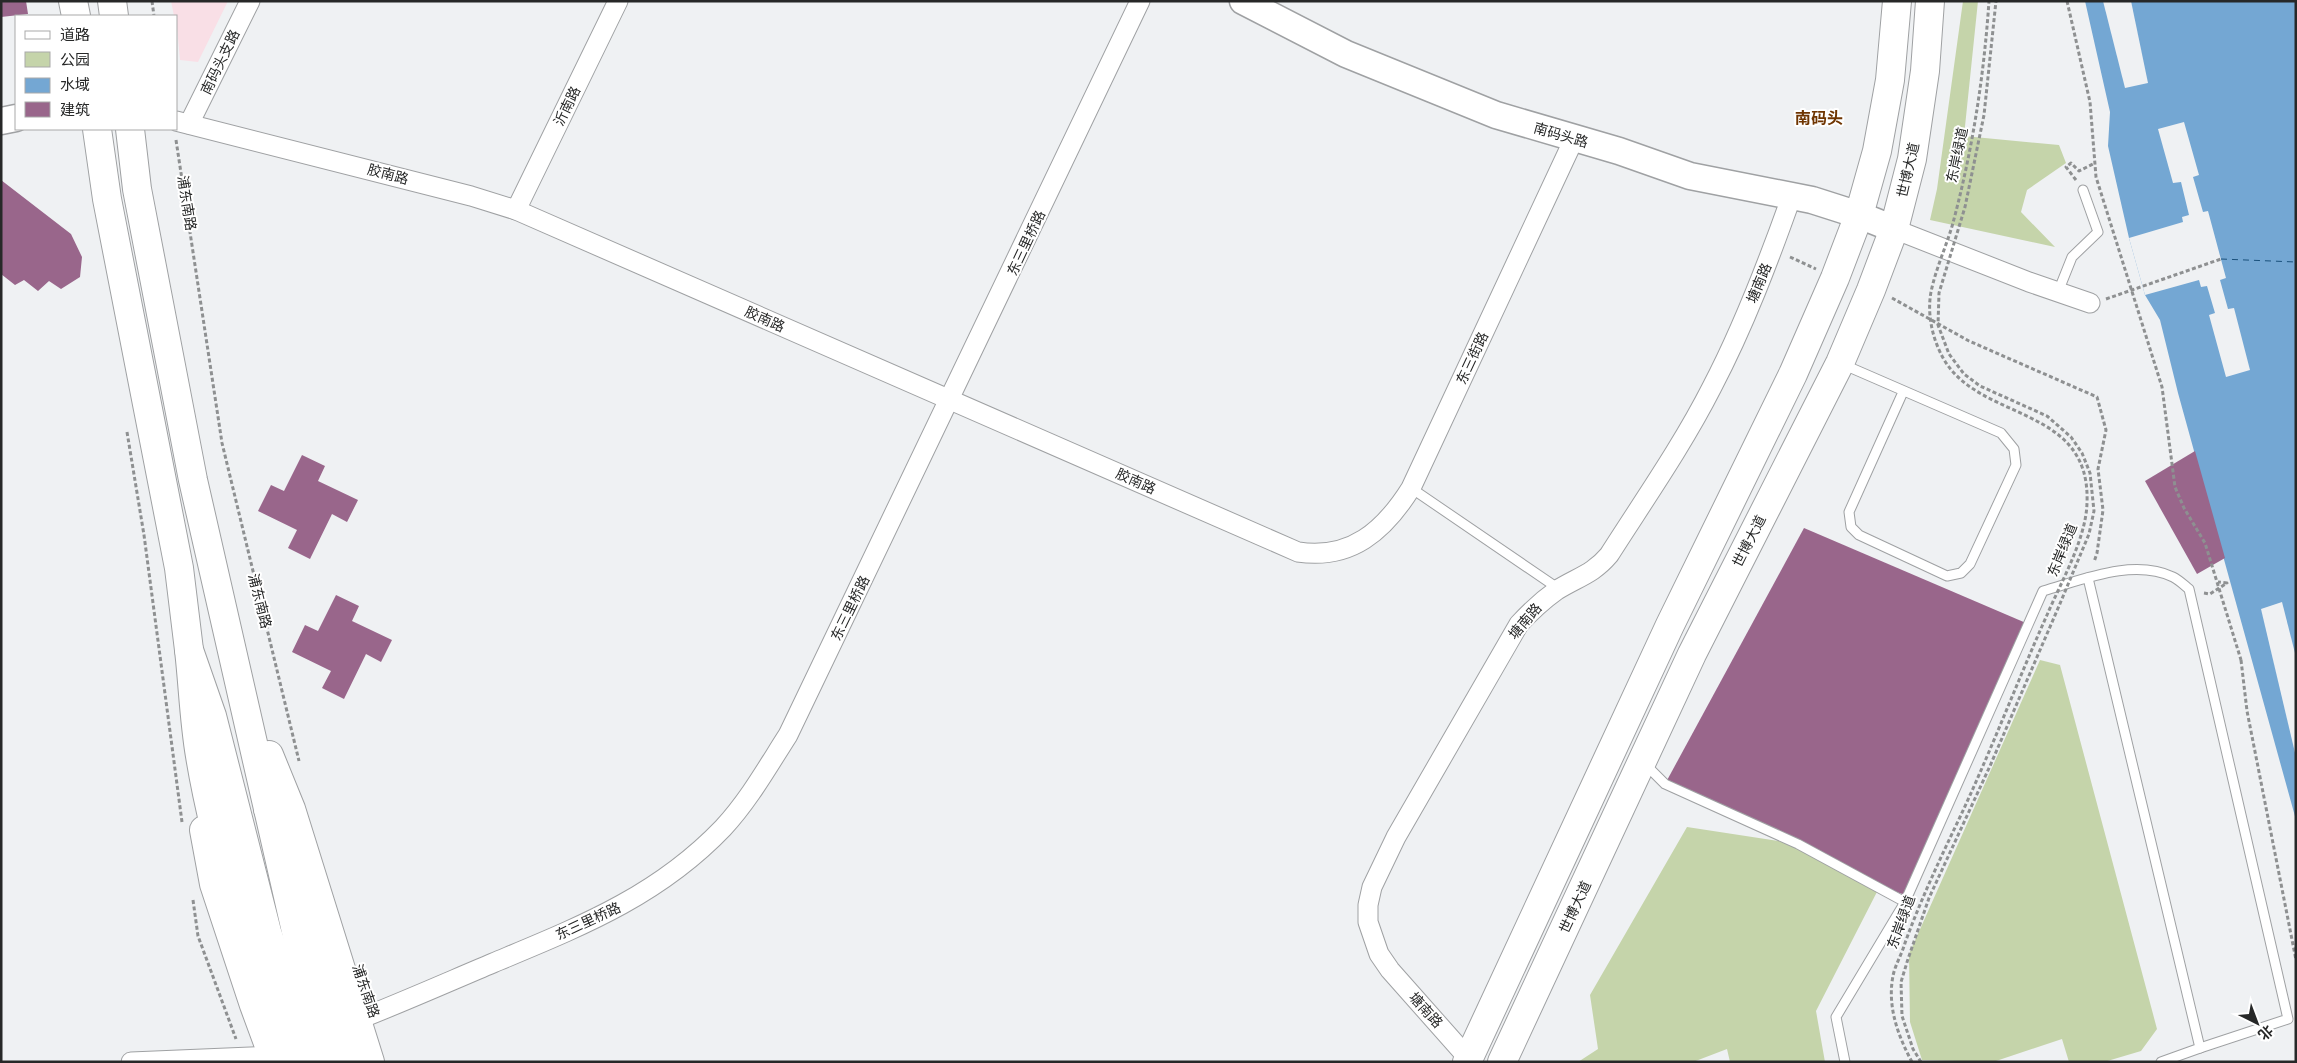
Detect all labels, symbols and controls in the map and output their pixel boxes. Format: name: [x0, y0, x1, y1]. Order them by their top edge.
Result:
legend: [15, 15, 178, 130]
text: 道路: [60, 23, 90, 44]
street label: 南码头支路: [195, 26, 243, 97]
text: 公园: [60, 48, 90, 69]
text: 水域: [60, 73, 90, 94]
street label: 沂南路: [548, 82, 584, 129]
text: 建筑: [60, 98, 90, 119]
district label: 南码头: [1795, 105, 1843, 129]
street label: 南码头路: [1532, 117, 1591, 151]
street label: 东岸绿道: [1940, 125, 1972, 184]
street label: 世博大道: [1891, 140, 1923, 199]
street label: 胶南路: [365, 158, 411, 188]
street label: 浦东南路: [174, 174, 202, 232]
street label: 东三里桥路: [1001, 207, 1049, 279]
street label: 塘南路: [1741, 259, 1775, 306]
street label: 胶南路: [742, 300, 789, 336]
street label: 东三街路: [1450, 328, 1492, 387]
street label: 胶南路: [1113, 462, 1160, 498]
street label: 世博大道: [1726, 511, 1770, 570]
street label: 东岸绿道: [2041, 520, 2081, 579]
street label: 浦东南路: [244, 571, 277, 630]
street label: 东三里桥路: [825, 572, 873, 643]
street label: 塘南路: [1503, 598, 1546, 643]
street label: 世博大道: [1553, 877, 1595, 936]
street label: 东岸绿道: [1881, 892, 1919, 951]
street label: 东三里桥路: [552, 896, 624, 944]
street label: 浦东南路: [348, 961, 386, 1020]
street label: 塘南路: [1405, 987, 1448, 1032]
north arrow: [2232, 998, 2282, 1048]
text: 北: [2254, 1021, 2278, 1046]

